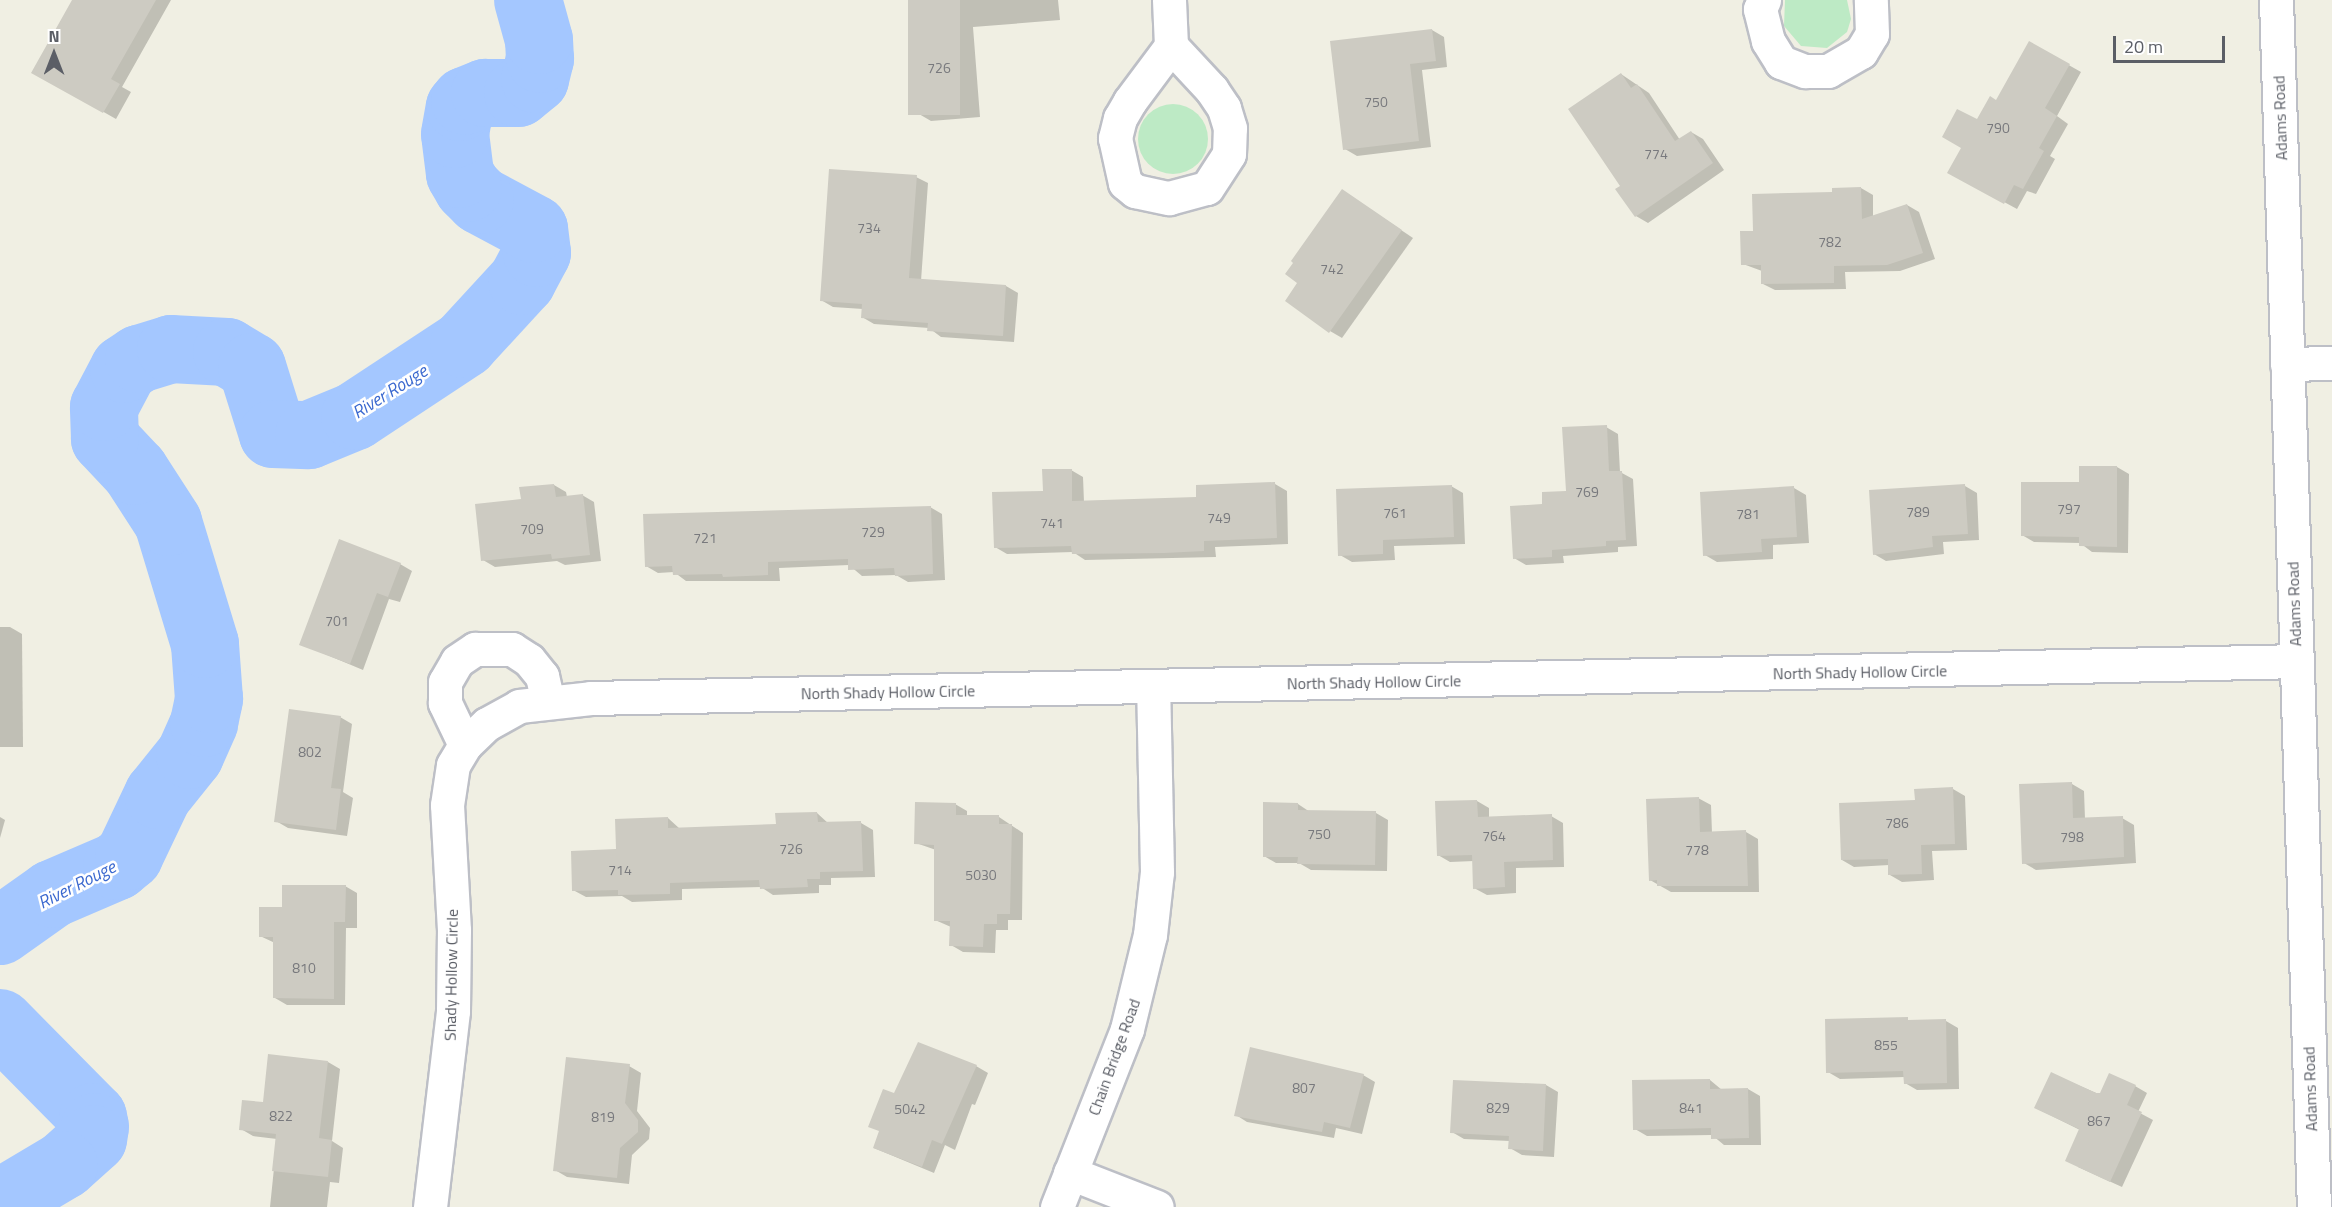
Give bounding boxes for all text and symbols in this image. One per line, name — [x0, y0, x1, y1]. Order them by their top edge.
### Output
north arrow — [24, 24, 84, 84]
text: N — [48, 24, 60, 48]
scale bar — [2116, 24, 2228, 62]
text: 20 m — [2124, 33, 2163, 60]
house number: 726 — [927, 60, 951, 76]
street label: Adams Road — [2269, 75, 2291, 161]
house number: 750 — [1364, 94, 1388, 110]
house number: 790 — [1986, 120, 2010, 136]
house number: 774 — [1644, 146, 1668, 162]
house number: 734 — [857, 220, 881, 236]
house number: 782 — [1818, 234, 1842, 250]
house number: 742 — [1320, 261, 1344, 277]
water label: River Rouge — [348, 360, 432, 424]
house number: 769 — [1575, 484, 1599, 500]
house number: 797 — [2057, 501, 2081, 517]
house number: 789 — [1906, 504, 1930, 520]
house number: 761 — [1383, 505, 1407, 521]
house number: 781 — [1736, 506, 1760, 522]
house number: 749 — [1207, 510, 1231, 526]
house number: 741 — [1040, 515, 1064, 531]
house number: 709 — [520, 521, 544, 537]
house number: 729 — [861, 524, 885, 540]
house number: 721 — [693, 530, 717, 546]
street label: Adams Road — [2283, 561, 2305, 647]
house number: 701 — [325, 613, 349, 629]
street label: North Shady Hollow Circle — [1773, 661, 1947, 683]
street label: North Shady Hollow Circle — [1287, 671, 1461, 693]
street label: North Shady Hollow Circle — [801, 681, 975, 703]
house number: 802 — [298, 744, 322, 760]
house number: 786 — [1885, 815, 1909, 831]
house number: 750 — [1307, 826, 1331, 842]
house number: 764 — [1482, 828, 1506, 844]
house number: 798 — [2060, 829, 2084, 845]
house number: 726 — [779, 841, 803, 857]
house number: 778 — [1685, 842, 1709, 858]
water label: River Rouge — [34, 856, 120, 914]
house number: 714 — [608, 862, 632, 878]
house number: 5030 — [965, 867, 997, 883]
street label: Shady Hollow Circle — [440, 909, 462, 1041]
house number: 810 — [292, 960, 316, 976]
street label: Chain Bridge Road — [1084, 996, 1144, 1118]
house number: 855 — [1874, 1037, 1898, 1053]
street label: Adams Road — [2299, 1046, 2321, 1132]
house number: 807 — [1292, 1080, 1316, 1096]
house number: 829 — [1486, 1100, 1510, 1116]
house number: 841 — [1679, 1100, 1703, 1116]
house number: 5042 — [894, 1101, 926, 1117]
house number: 822 — [269, 1108, 293, 1124]
house number: 819 — [591, 1109, 615, 1125]
house number: 867 — [2087, 1113, 2111, 1129]

